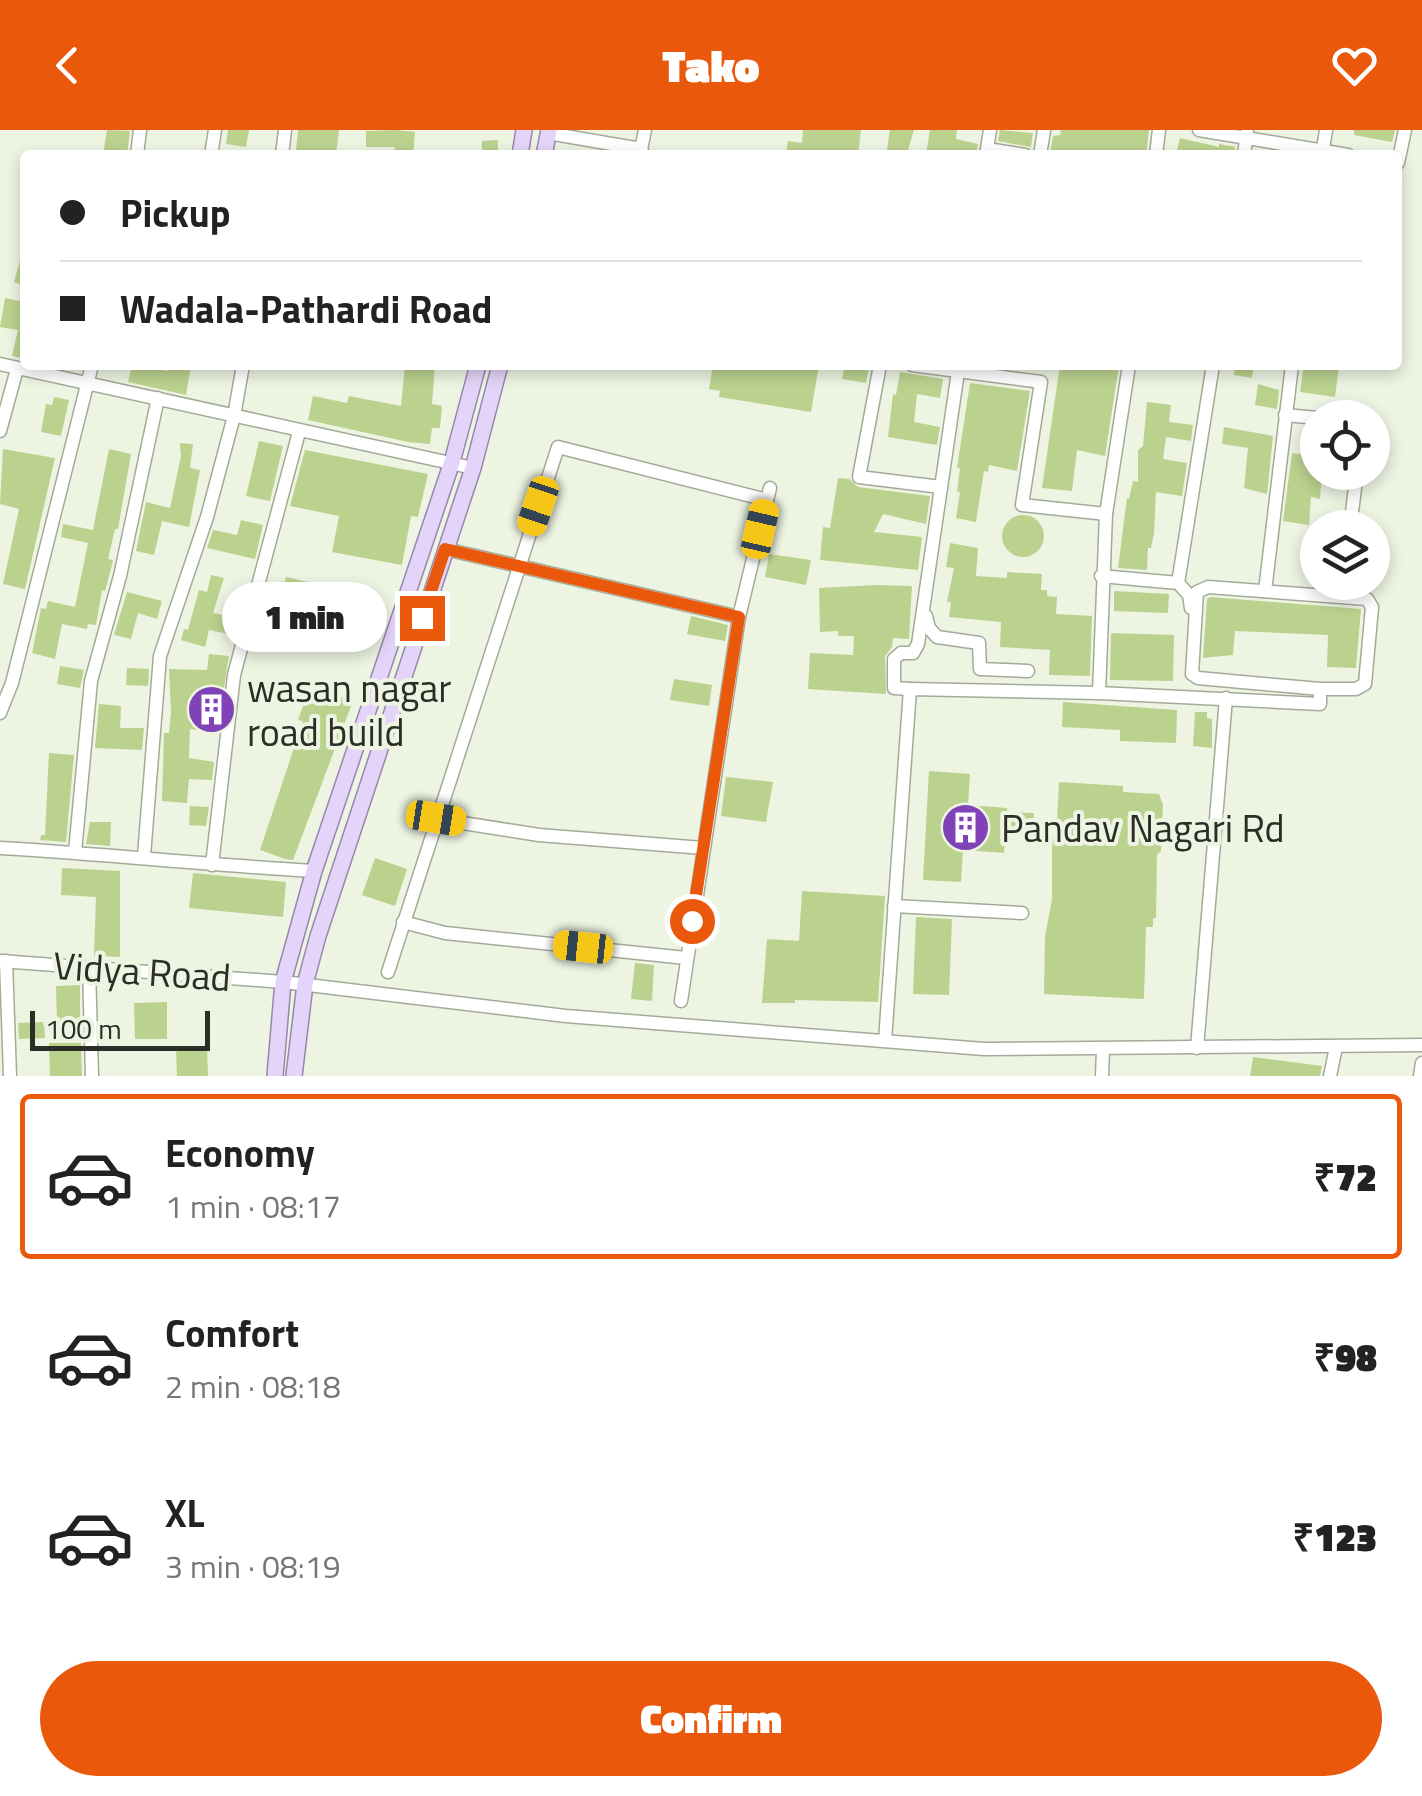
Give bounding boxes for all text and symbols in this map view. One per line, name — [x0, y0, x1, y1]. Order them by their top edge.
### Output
text: Tako — [662, 31, 760, 99]
icon: back — [40, 38, 95, 93]
icon: heart — [1327, 38, 1382, 93]
text: Pickup — [120, 184, 230, 242]
text: Wadala-Pathardi Road — [120, 280, 492, 338]
map controls — [1300, 400, 1390, 600]
button: locate — [1300, 400, 1390, 490]
car — [514, 473, 562, 539]
car — [739, 496, 781, 562]
button: layers — [1300, 510, 1390, 600]
callout: 1 min — [222, 583, 387, 653]
text: 1 min — [265, 593, 344, 641]
route end — [400, 596, 445, 641]
place label: wasan nagar road build — [247, 659, 451, 761]
building icon: wasan nagar road build — [186, 684, 238, 736]
car — [404, 798, 468, 838]
place label: Pandav Nagari Rd — [1001, 799, 1285, 857]
building icon: Pandav Nagari Rd — [940, 802, 992, 854]
route start — [670, 899, 715, 944]
car — [552, 929, 614, 965]
street label: Vidya Road — [51, 936, 233, 1006]
scale bar — [30, 1006, 210, 1050]
text: 100 m — [45, 1007, 122, 1050]
text: Economy — [165, 1124, 315, 1182]
icon: car — [45, 1132, 135, 1222]
text: ₹72 — [1313, 1148, 1377, 1206]
text: 1 min · 08:17 — [165, 1182, 341, 1230]
text: Comfort — [165, 1304, 299, 1362]
icon: car — [45, 1312, 135, 1402]
text: ₹98 — [1313, 1328, 1377, 1386]
text: 2 min · 08:18 — [165, 1362, 341, 1410]
text: XL — [165, 1484, 205, 1542]
icon: car — [45, 1492, 135, 1582]
text: ₹123 — [1293, 1508, 1377, 1566]
text: 3 min · 08:19 — [165, 1542, 341, 1590]
button: Confirm — [40, 1661, 1382, 1776]

